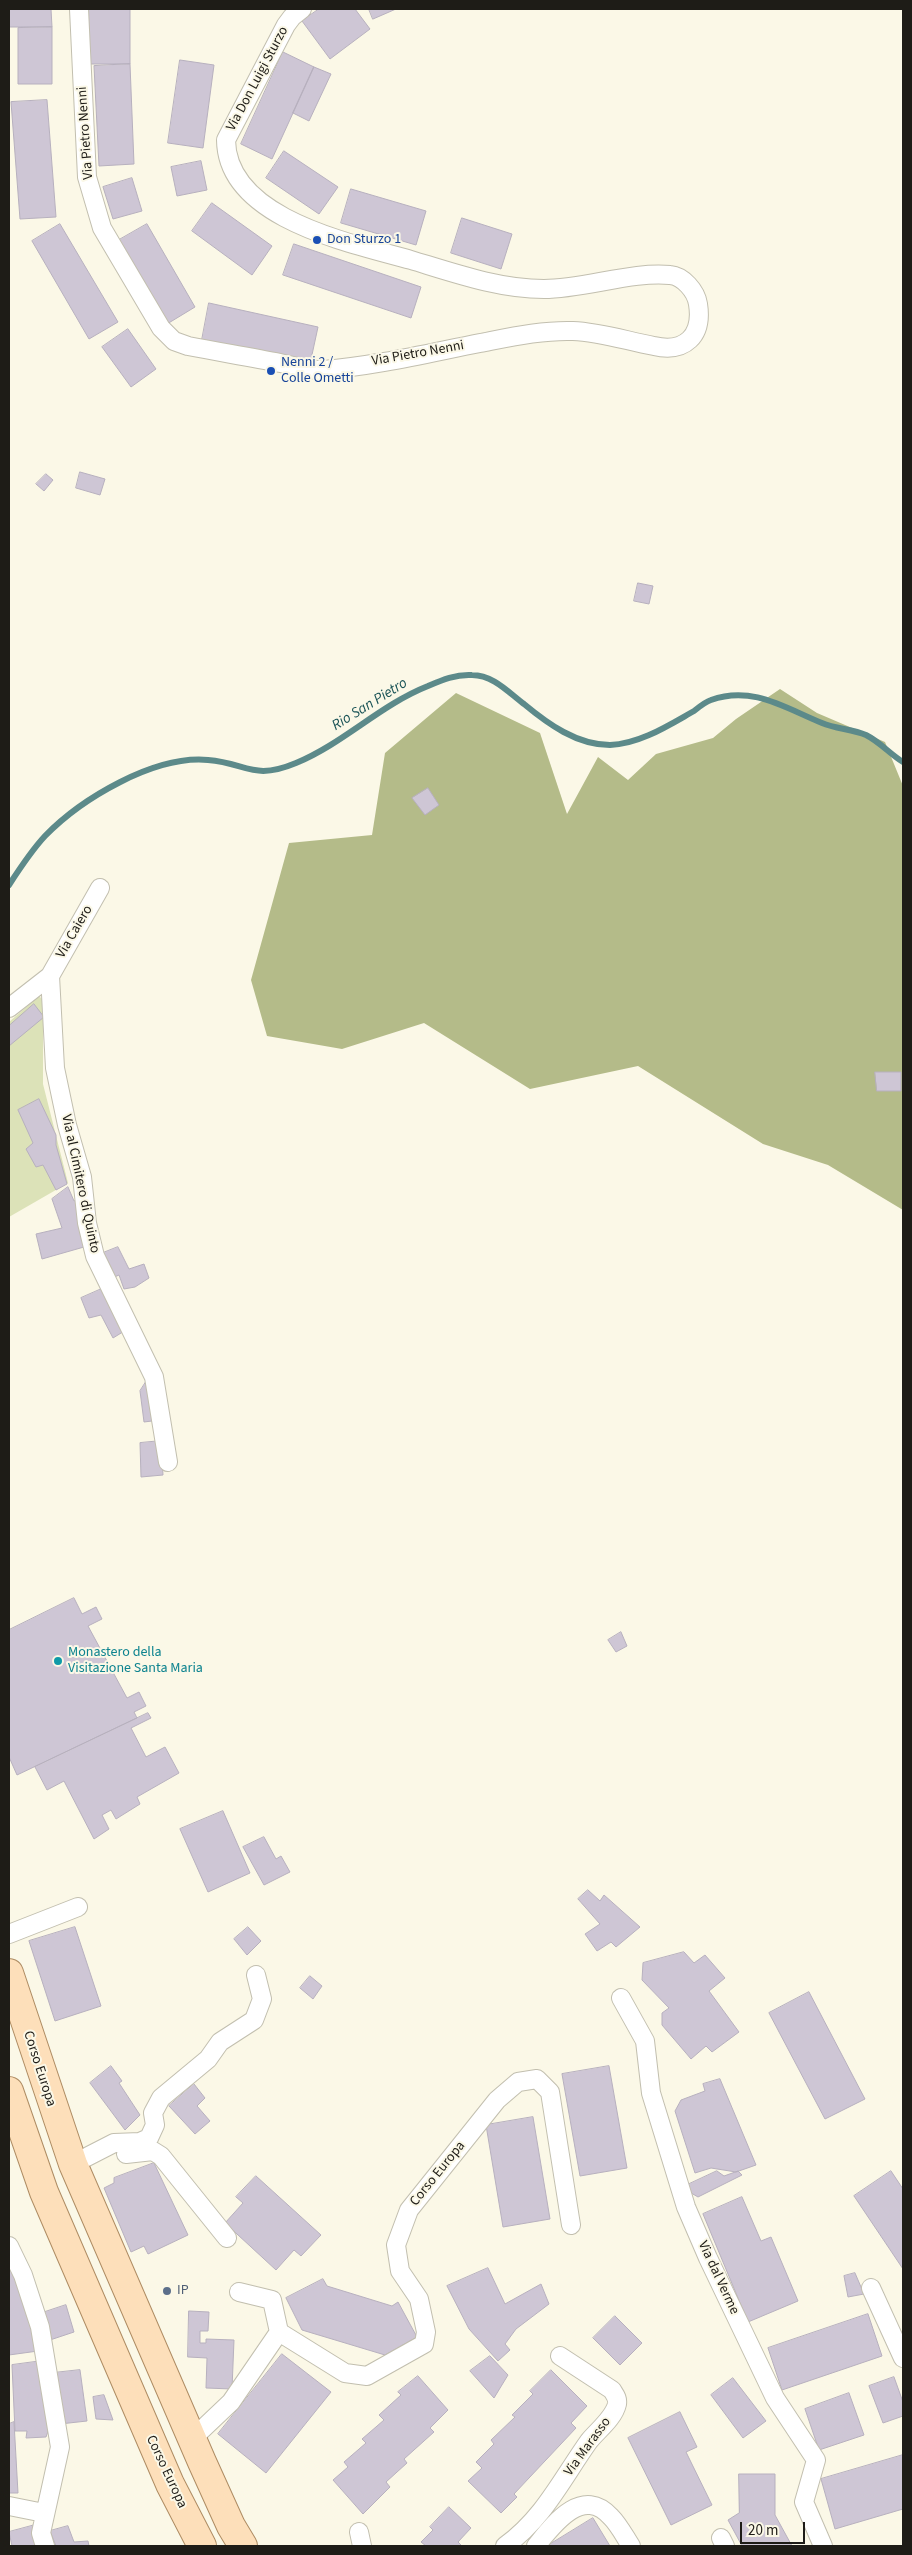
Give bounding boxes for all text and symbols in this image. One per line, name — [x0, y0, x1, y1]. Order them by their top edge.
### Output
street label: Via Don Luigi Sturzo — [223, 24, 293, 134]
street label: Via Pietro Nenni — [74, 86, 98, 180]
place label: Don Sturzo 1 — [327, 232, 401, 248]
marker: Don Sturzo 1 — [311, 234, 323, 246]
street label: Via Pietro Nenni — [371, 338, 465, 370]
place label: Nenni 2 / Colle Ometti — [281, 355, 354, 388]
marker: Nenni 2 / Colle Ometti — [265, 365, 277, 377]
water label: Rio San Pietro — [329, 675, 411, 735]
street label: Via Caiero — [53, 903, 97, 961]
street label: Via al Cimitero di Quinto — [57, 1113, 103, 1255]
place label: Monastero della Visitazione Santa Maria — [68, 1645, 203, 1678]
marker: Monastero della Visitazione Santa Maria — [52, 1655, 64, 1667]
street label: Corso Europa — [19, 2029, 59, 2109]
street label: Corso Europa — [407, 2138, 469, 2210]
street label: Via dal Verme — [694, 2239, 742, 2317]
place label: IP — [177, 2283, 189, 2299]
marker: IP — [161, 2285, 173, 2297]
street label: Via Marasso — [561, 2414, 615, 2480]
street label: Corso Europa — [142, 2433, 190, 2511]
scale bar — [742, 2512, 807, 2544]
text: 20 m — [748, 2520, 778, 2541]

